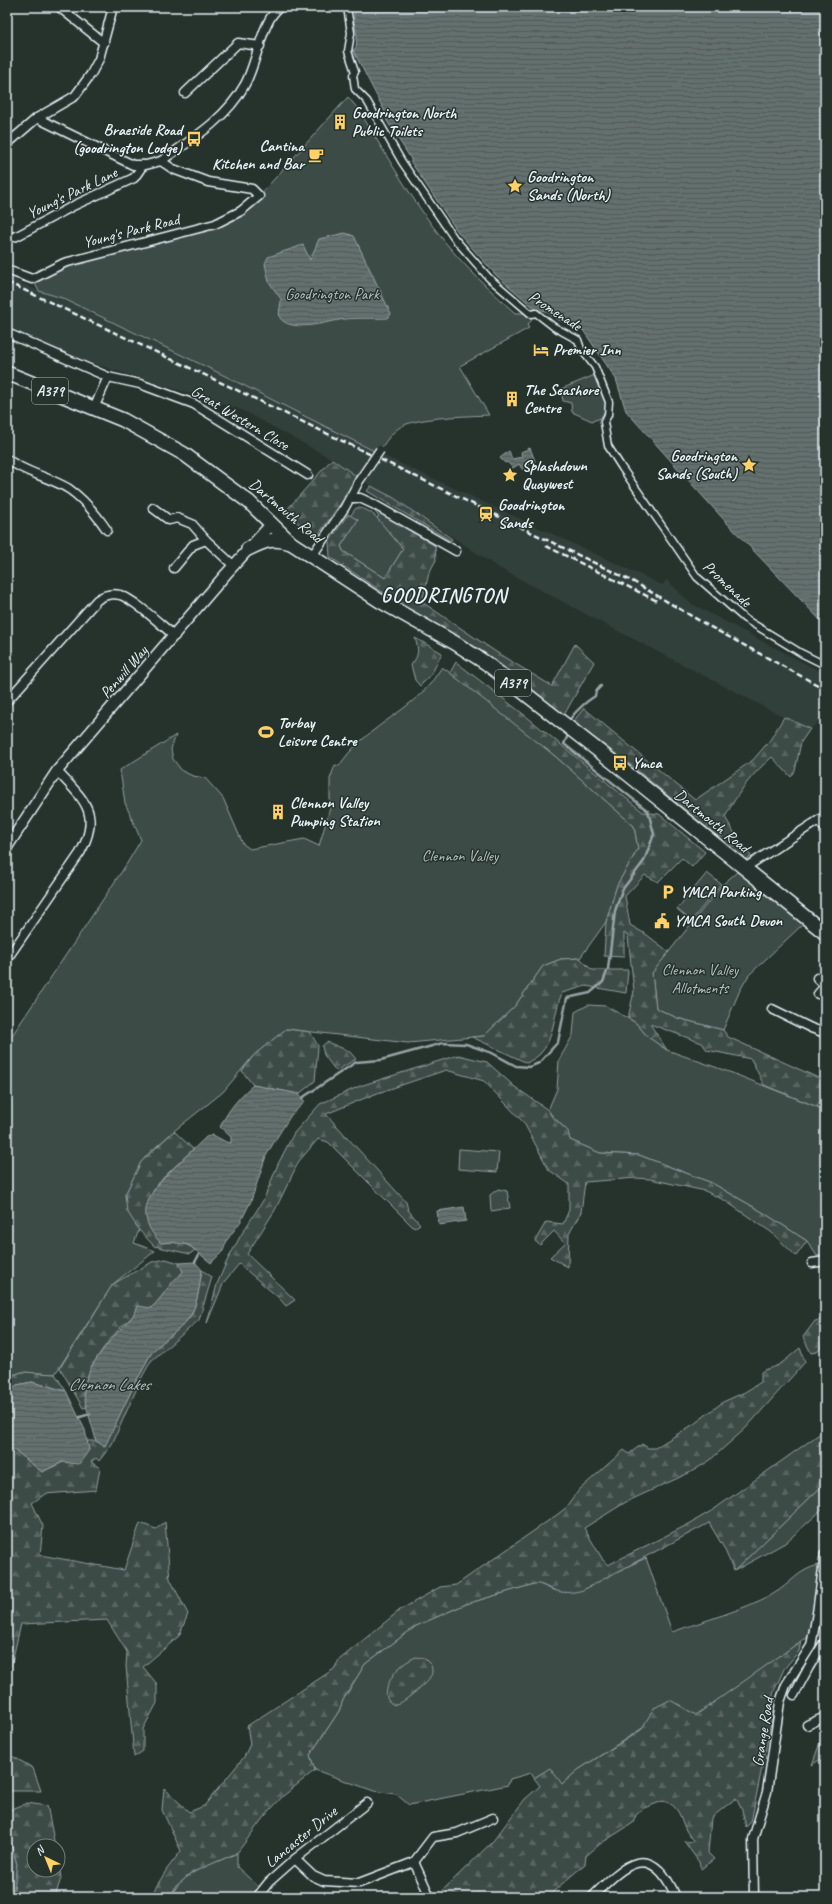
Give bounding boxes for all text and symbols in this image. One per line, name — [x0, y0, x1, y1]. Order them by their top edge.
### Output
place label: Goodrington North Public Toilets — [352, 103, 457, 141]
building icon: Goodrington North Public Toilets — [331, 113, 349, 131]
place label: Braeside Road (goodrington Lodge) — [73, 120, 185, 158]
bus stop icon: Braeside Road (goodrington Lodge) — [185, 130, 203, 148]
place label: Cantina Kitchen and Bar — [212, 136, 306, 174]
cafe icon: Cantina Kitchen and Bar — [307, 146, 325, 164]
street label: Young's Park Lane — [24, 162, 122, 223]
place label: Goodrington Sands (North) — [527, 167, 612, 205]
place icon: Goodrington Sands (North) — [506, 177, 524, 195]
street label: Young's Park Road — [81, 209, 184, 253]
park label: Goodrington Park — [285, 284, 380, 304]
street label: Promenade — [525, 287, 587, 336]
place label: Premier Inn — [553, 340, 621, 360]
hotel icon: Premier Inn — [532, 341, 550, 359]
road number: A379 — [32, 378, 68, 404]
place label: The Seashore Centre — [524, 380, 600, 418]
street label: Great Western Close — [187, 381, 294, 456]
building icon: The Seashore Centre — [503, 390, 521, 408]
place label: Goodrington Sands (South) — [656, 446, 739, 484]
place label: Splashdown Quaywest — [522, 456, 588, 494]
place icon: Goodrington Sands (South) — [740, 456, 758, 474]
place icon: Splashdown Quaywest — [501, 466, 519, 484]
street label: Dartmouth Road — [245, 474, 329, 550]
place label: Goodrington Sands — [498, 495, 566, 533]
station icon: Goodrington Sands — [477, 505, 495, 523]
street label: Promenade — [699, 557, 757, 613]
district label: GOODRINGTON — [381, 583, 510, 608]
street label: Penwill Way — [96, 640, 153, 703]
road number: A379 — [495, 670, 531, 696]
place label: Torbay Leisure Centre — [278, 713, 358, 751]
sports icon: Torbay Leisure Centre — [257, 723, 275, 741]
place label: Ymca — [632, 753, 663, 773]
bus stop icon: Ymca — [611, 754, 629, 772]
street label: Dartmouth Road — [670, 785, 756, 859]
place label: Clennon Valley Pumping Station — [290, 793, 380, 831]
building icon: Clennon Valley Pumping Station — [269, 803, 287, 821]
park label: Clennon Valley — [422, 846, 500, 866]
place label: YMCA Parking — [680, 882, 762, 902]
parking icon: YMCA Parking — [659, 883, 677, 901]
place label: YMCA South Devon — [674, 911, 783, 931]
public building icon: YMCA South Devon — [653, 912, 671, 930]
park label: Clennon Valley Allotments — [662, 960, 740, 998]
water label: Clennon Lakes — [68, 1374, 153, 1395]
street label: Grange Road — [748, 1693, 779, 1768]
street label: Lancaster Drive — [261, 1801, 343, 1872]
north arrow — [26, 1838, 66, 1878]
text: N — [32, 1842, 48, 1858]

